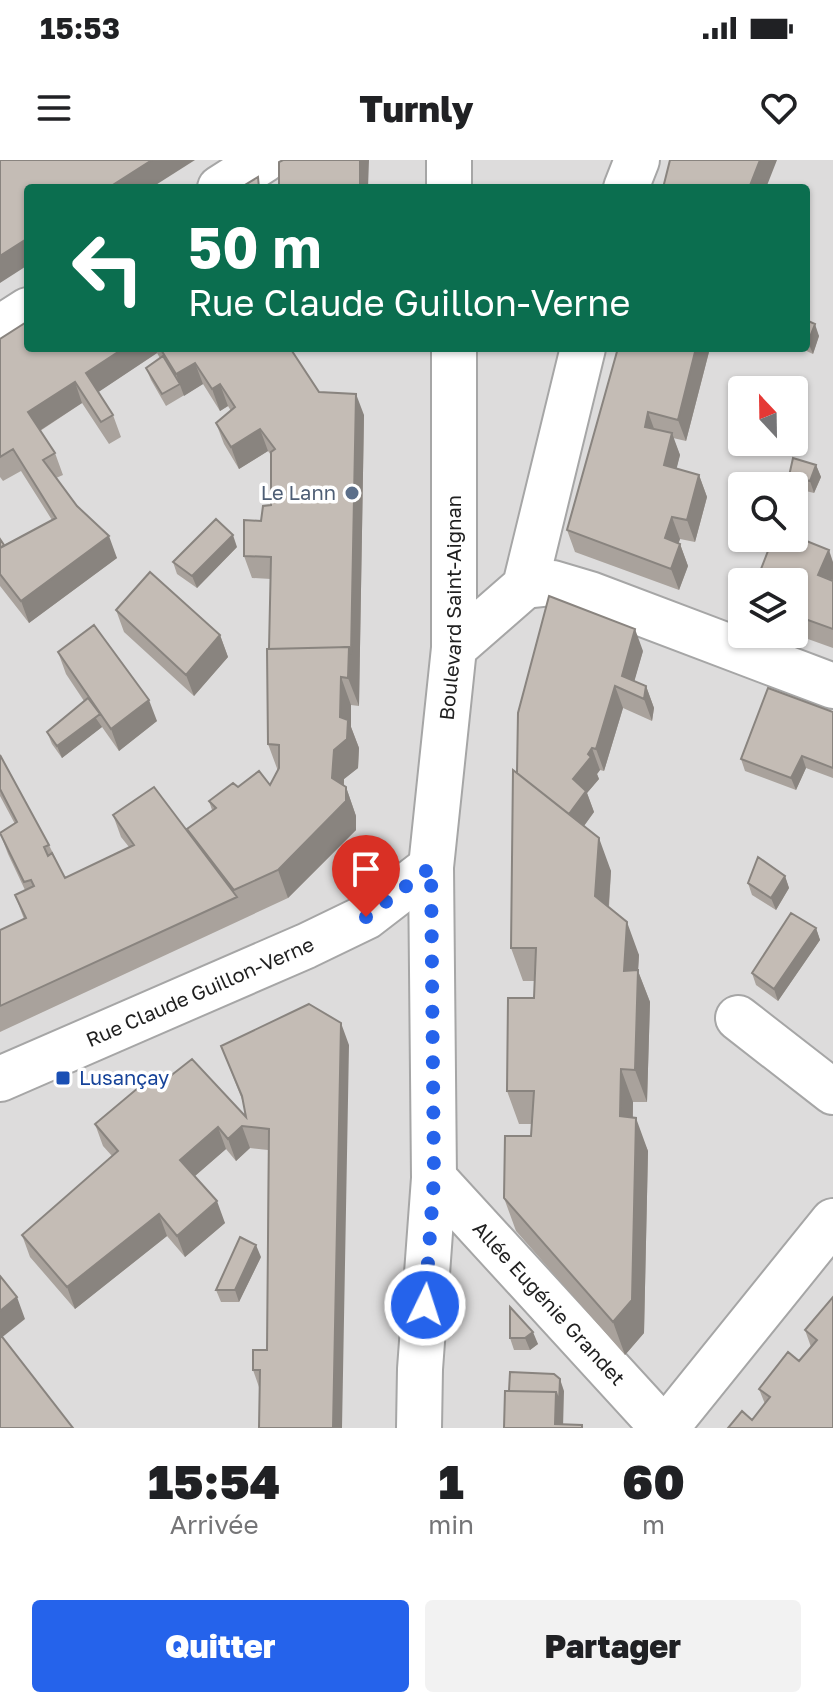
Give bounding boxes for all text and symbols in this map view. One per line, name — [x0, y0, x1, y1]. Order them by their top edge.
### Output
text: 15:53 — [40, 10, 120, 46]
icon: menu — [32, 86, 76, 130]
icon: heart — [757, 86, 801, 130]
text: Turnly — [359, 87, 474, 130]
text: 50 m — [188, 213, 322, 280]
icon: left — [56, 216, 160, 320]
text: Rue Claude Guillon-Verne — [188, 281, 630, 324]
north arrow — [728, 376, 808, 456]
map controls — [728, 376, 808, 648]
button: search — [728, 472, 808, 552]
place label: Le Lann — [261, 480, 336, 504]
marker: Le Lann — [343, 484, 361, 502]
street label: Boulevard Saint-Aignan — [433, 495, 465, 721]
button: layers — [728, 568, 808, 648]
pin — [332, 835, 400, 917]
icon: arrive — [344, 847, 388, 891]
street label: Rue Claude Guillon-Verne — [82, 931, 317, 1051]
place label: Lusançay — [79, 1065, 169, 1089]
marker: Lusançay — [54, 1069, 72, 1087]
street label: Allée Eugénie Grandet — [469, 1216, 631, 1390]
position arrow — [383, 1263, 467, 1347]
text: 15:54 — [148, 1452, 280, 1510]
text: 1 — [438, 1452, 464, 1510]
text: 60 — [622, 1452, 685, 1510]
text: Arrivée — [170, 1509, 259, 1540]
text: min — [428, 1509, 474, 1540]
text: m — [642, 1509, 665, 1540]
button: Quitter — [32, 1600, 409, 1692]
button: Partager — [425, 1600, 801, 1692]

